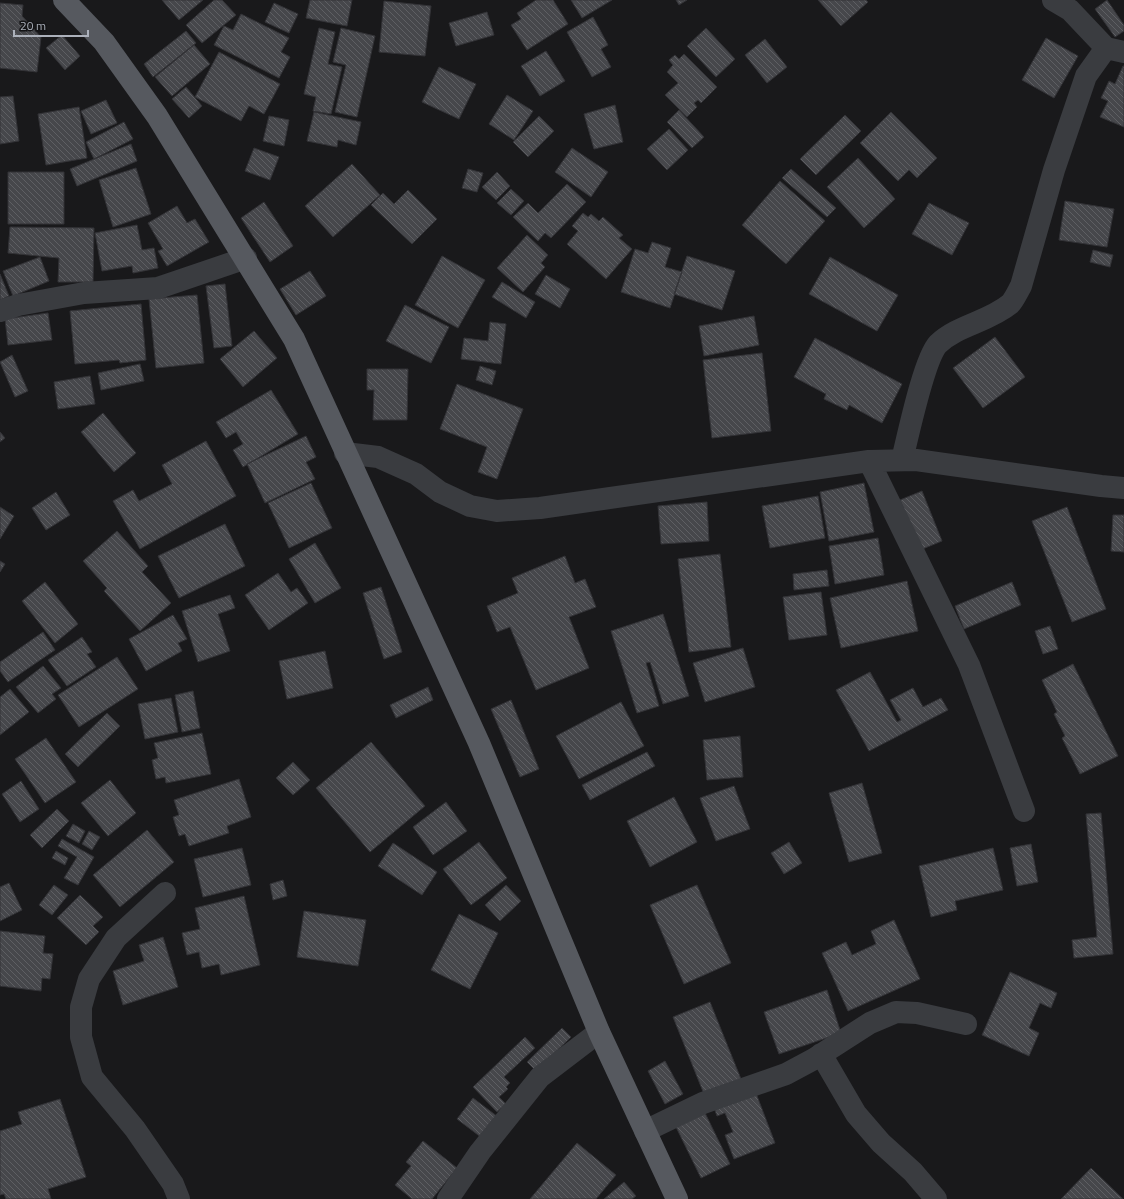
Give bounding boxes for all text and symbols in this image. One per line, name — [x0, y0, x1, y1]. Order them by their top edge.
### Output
scale bar — [14, 12, 88, 38]
text: 20 m — [20, 16, 46, 35]

